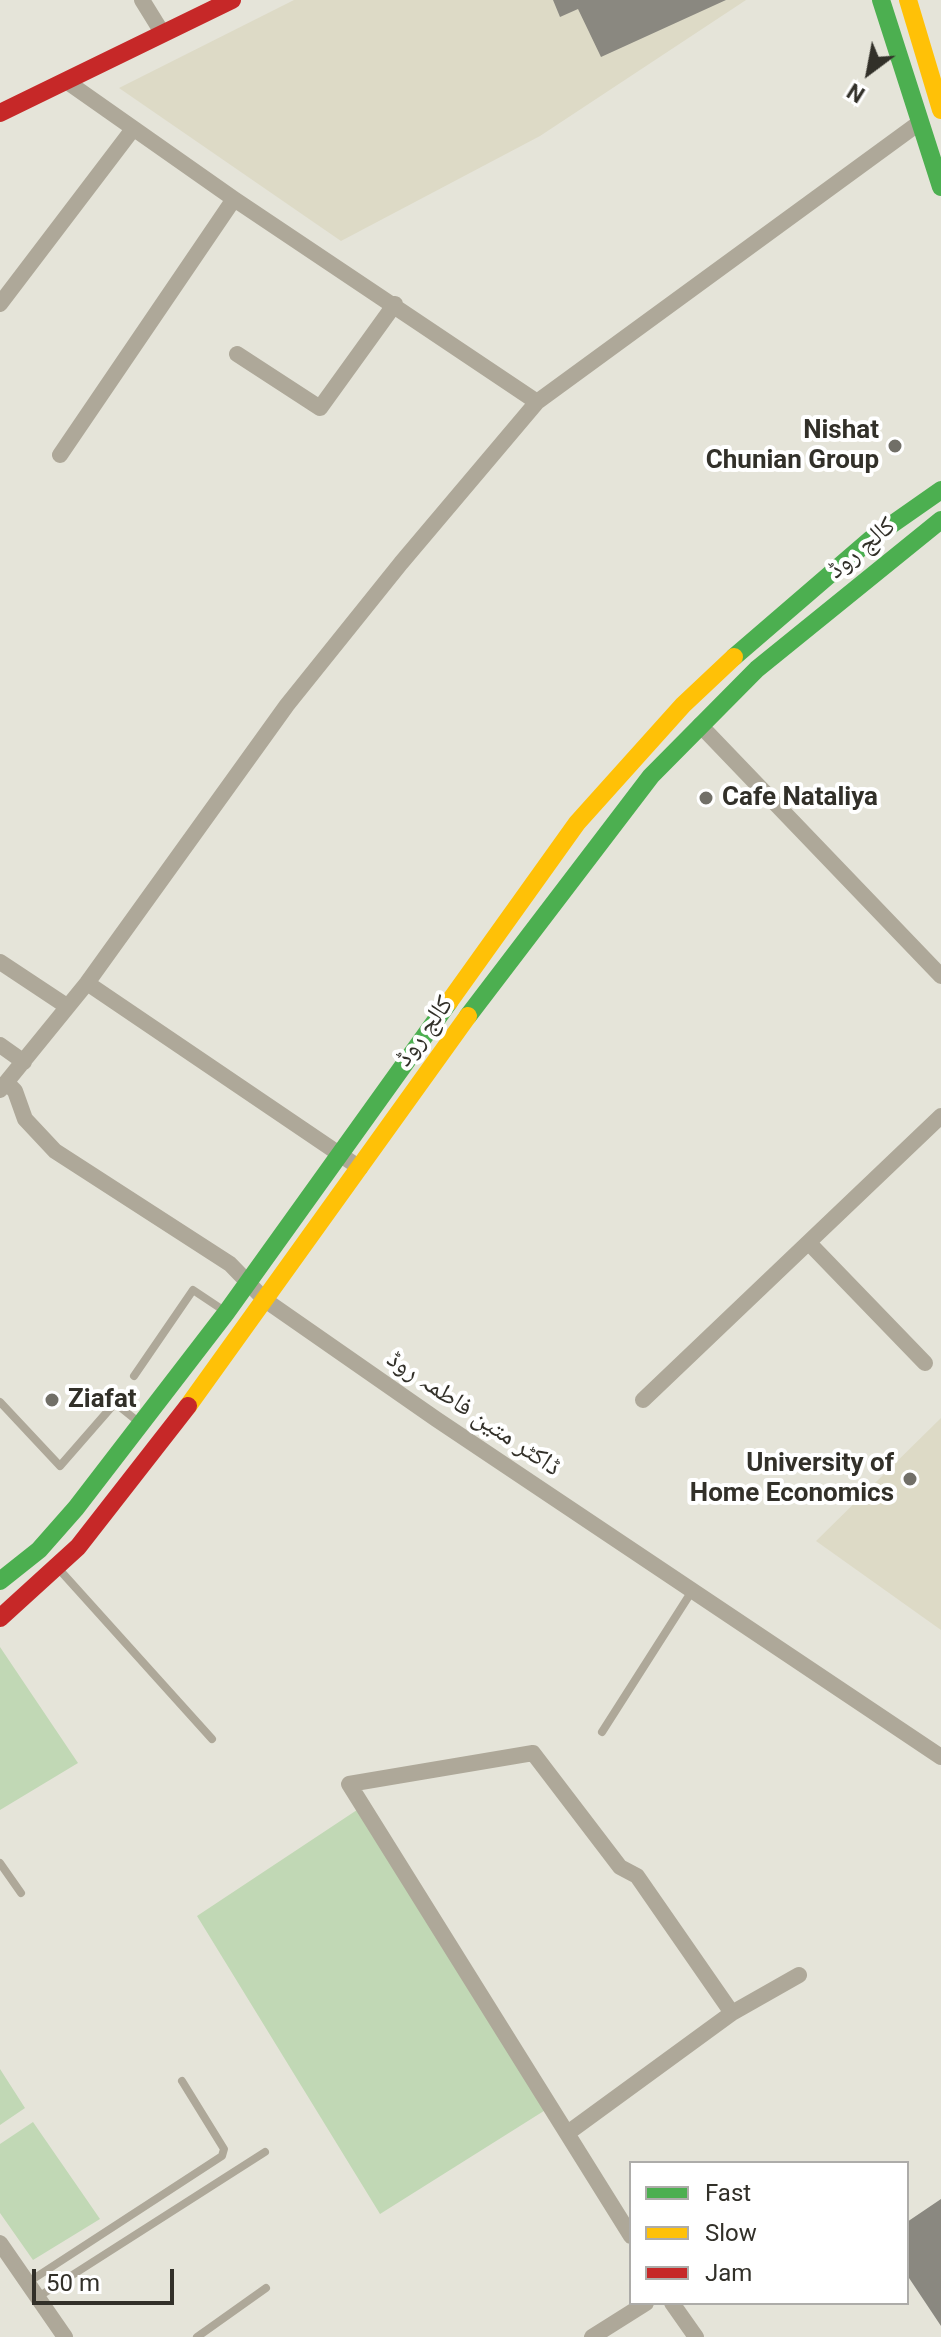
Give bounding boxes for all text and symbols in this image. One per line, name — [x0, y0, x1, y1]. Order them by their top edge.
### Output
north arrow — [829, 32, 909, 112]
text: N — [843, 78, 869, 107]
place label: Nishat Chunian Group — [706, 415, 879, 476]
marker: Nishat Chunian Group — [886, 437, 904, 455]
street label: کالج روڈ — [821, 511, 903, 587]
place label: Cafe Nataliya — [722, 782, 878, 814]
marker: Cafe Nataliya — [697, 789, 715, 807]
street label: کالج روڈ — [389, 991, 461, 1073]
street label: ڈاکٹر متین فاطمہ روڈ — [380, 1344, 566, 1484]
place label: Ziafat — [68, 1384, 137, 1416]
marker: Ziafat — [43, 1391, 61, 1409]
place label: University of Home Economics — [690, 1448, 894, 1510]
marker: University of Home Economics — [901, 1470, 919, 1488]
legend — [629, 2161, 909, 2305]
text: Fast — [705, 2179, 751, 2207]
text: Slow — [705, 2219, 757, 2247]
scale bar — [36, 2253, 178, 2303]
text: Jam — [705, 2259, 752, 2287]
text: 50 m — [46, 2269, 100, 2297]

